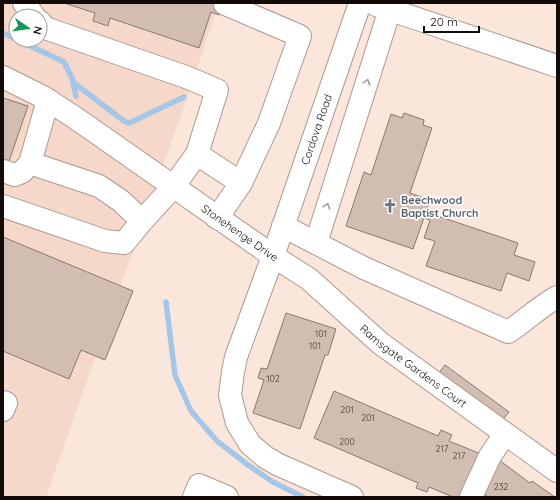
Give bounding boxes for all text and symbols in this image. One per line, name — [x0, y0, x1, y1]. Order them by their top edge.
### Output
north arrow — [8, 8, 48, 48]
scale bar — [424, 8, 479, 34]
text: 20 m — [430, 14, 458, 29]
text: N — [30, 25, 45, 36]
one-way arrow — [362, 79, 371, 86]
street label: Cordova Road — [298, 92, 335, 167]
place label: Beechwood Baptist Church — [401, 193, 479, 220]
church icon: Beechwood Baptist Church — [382, 198, 398, 214]
street label: Stonehenge Drive — [199, 201, 281, 264]
one-way arrow — [323, 203, 331, 210]
street label: Ramsgate Gardens Court — [357, 321, 470, 410]
house number: 101 — [315, 328, 327, 339]
house number: 101 — [309, 340, 321, 351]
house number: 102 — [266, 373, 280, 384]
house number: 201 — [340, 404, 354, 415]
house number: 201 — [361, 412, 375, 423]
house number: 200 — [339, 436, 355, 447]
house number: 217 — [436, 443, 449, 454]
house number: 217 — [453, 450, 466, 461]
house number: 232 — [494, 481, 508, 492]

